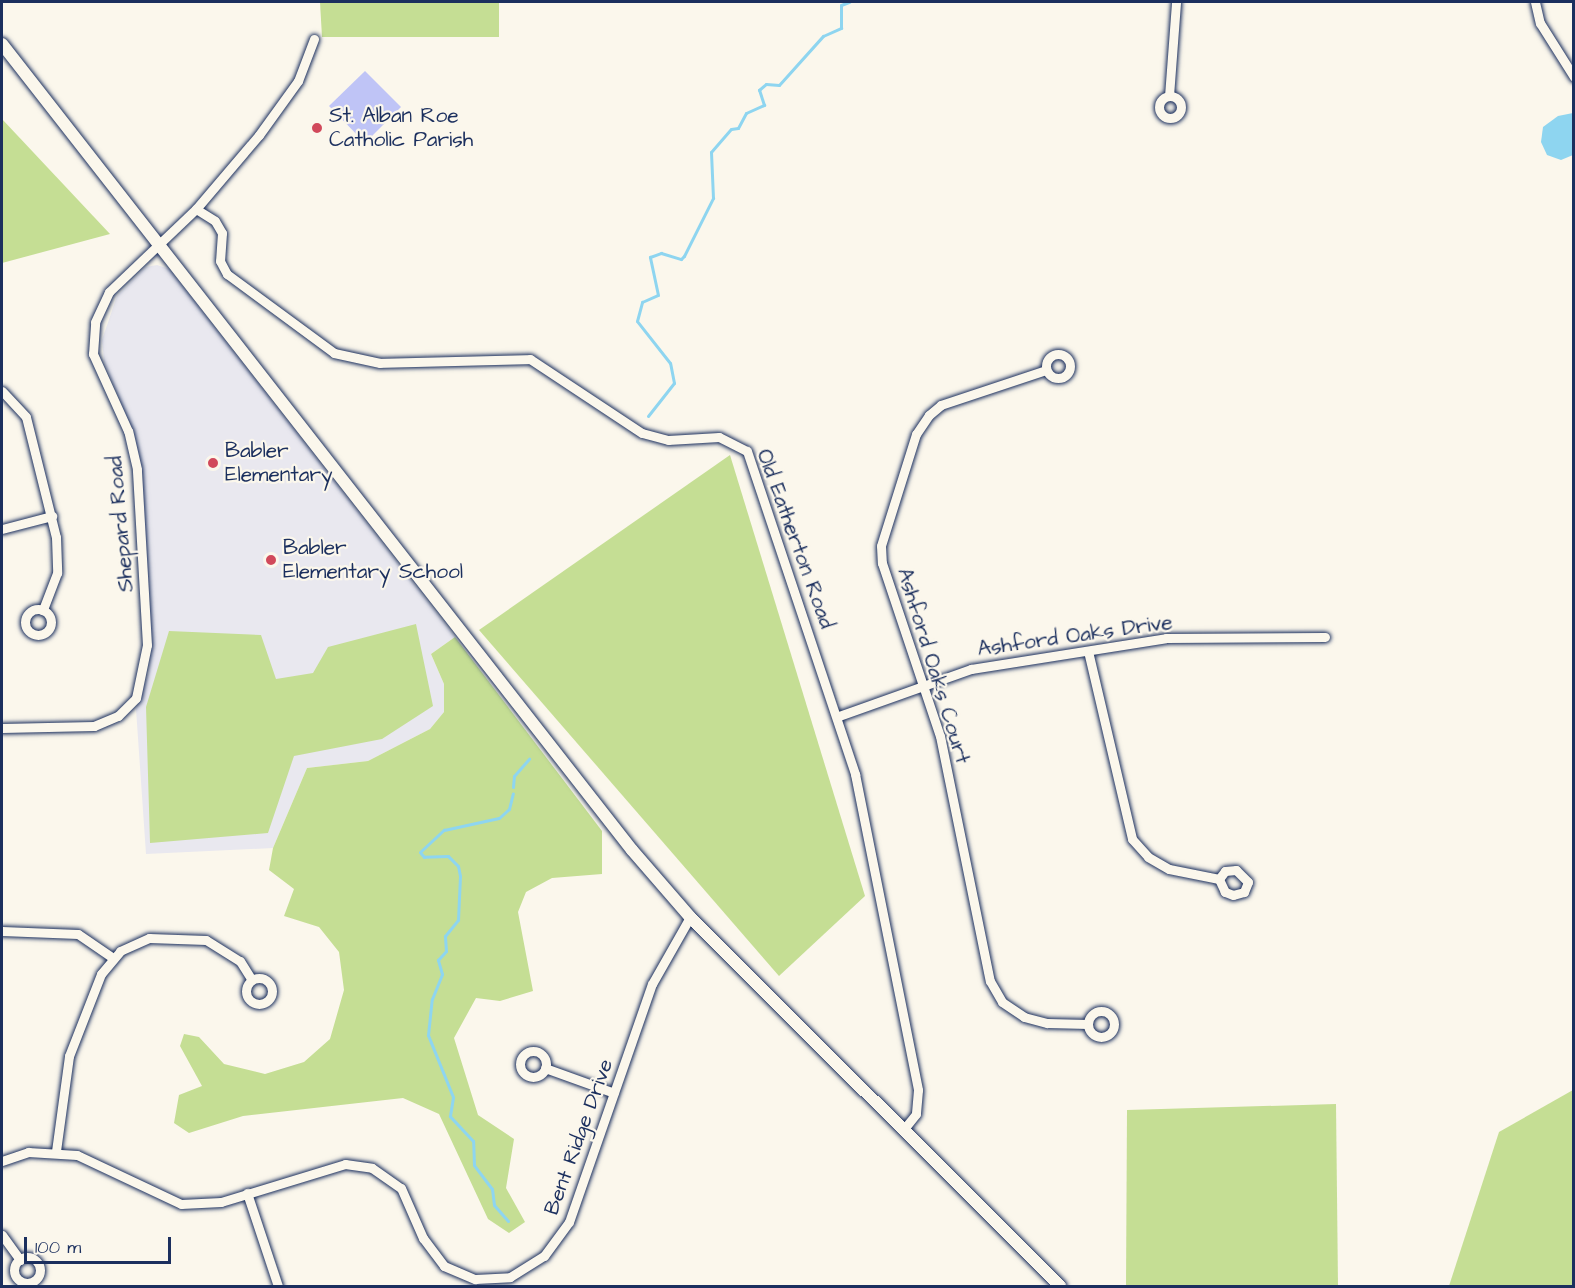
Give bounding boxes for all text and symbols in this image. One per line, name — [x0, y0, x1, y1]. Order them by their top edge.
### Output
place label: St. Alban Roe Catholic Parish — [329, 103, 473, 153]
marker: St. Alban Roe Catholic Parish — [310, 121, 324, 135]
place label: Babler Elementary — [225, 438, 333, 488]
street label: Old Eatherton Road — [751, 446, 839, 632]
street label: Shepard Road — [102, 455, 140, 593]
marker: Babler Elementary — [206, 456, 220, 470]
place label: Babler Elementary School — [283, 535, 463, 585]
marker: Babler Elementary School — [264, 553, 278, 567]
street label: Ashford Oaks Court — [891, 565, 975, 767]
street label: Ashford Oaks Drive — [976, 610, 1174, 662]
street label: Bent Ridge Drive — [539, 1056, 619, 1218]
scale bar — [27, 1225, 174, 1263]
text: 100 m — [35, 1235, 81, 1260]

